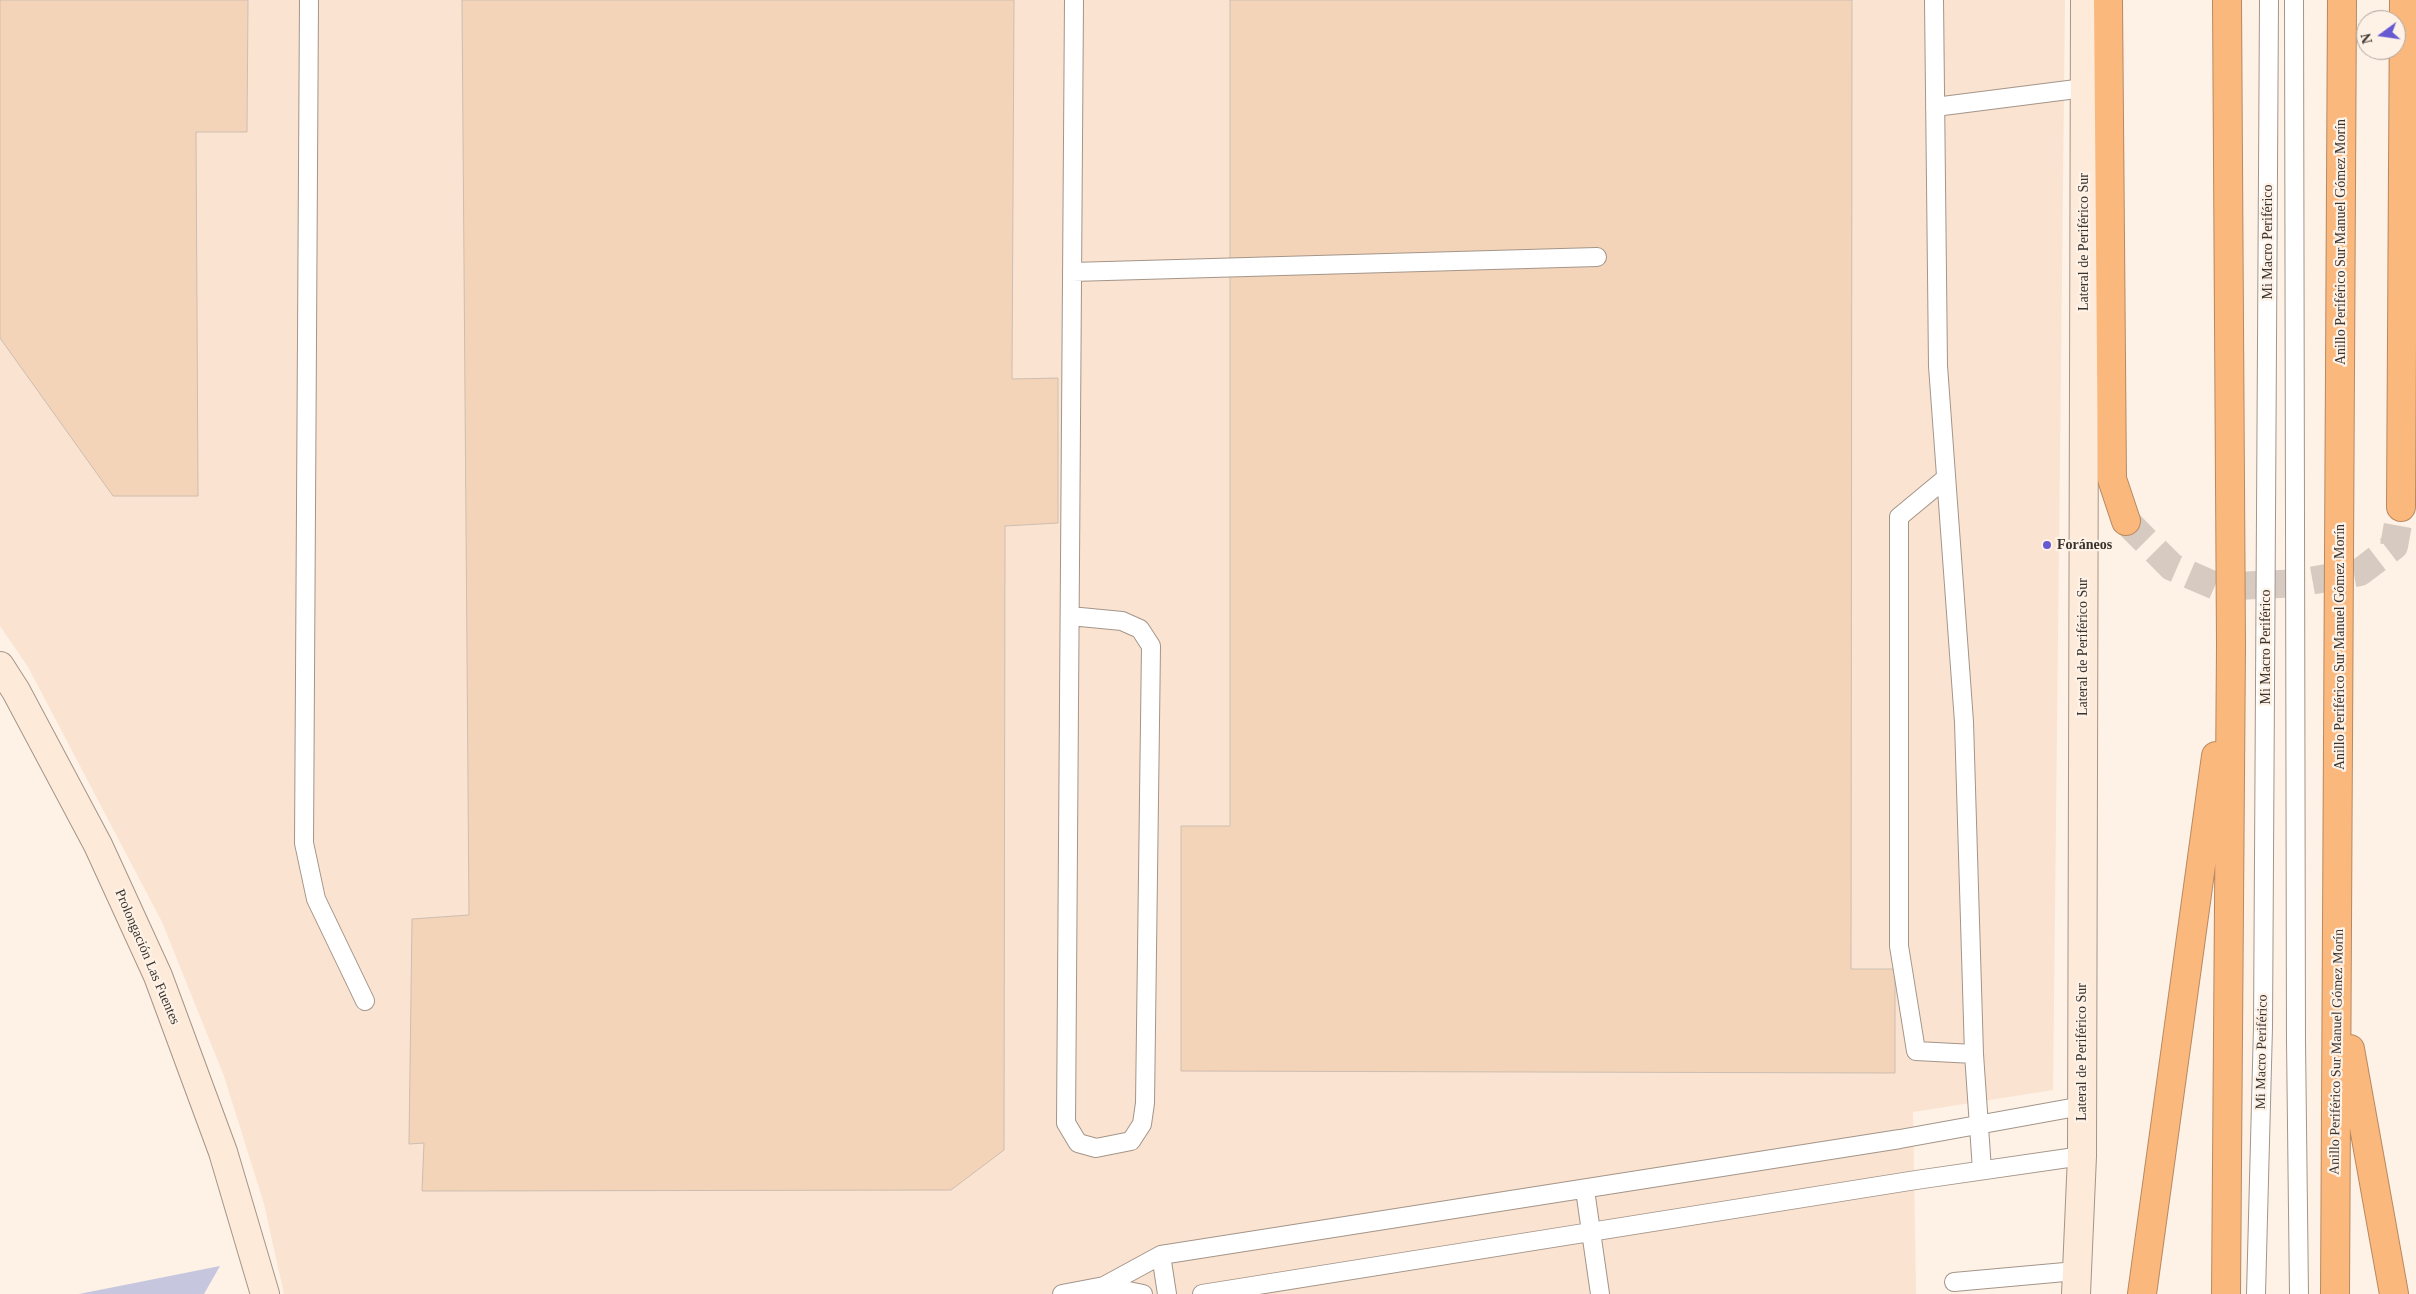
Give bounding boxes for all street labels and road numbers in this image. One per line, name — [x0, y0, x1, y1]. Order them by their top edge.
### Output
street label: Anillo Periférico Sur Manuel Gómez Morín — [2333, 119, 2349, 365]
street label: Lateral de Periférico Sur — [2076, 173, 2092, 311]
street label: Mi Macro Periférico — [2260, 184, 2276, 300]
street label: Anillo Periférico Sur Manuel Gómez Morín — [2332, 524, 2348, 770]
street label: Lateral de Periférico Sur — [2075, 578, 2091, 716]
street label: Mi Macro Periférico — [2258, 589, 2274, 705]
street label: Prolongación Las Fuentes — [111, 887, 183, 1027]
street label: Anillo Periférico Sur Manuel Gómez Morín — [2326, 929, 2348, 1175]
street label: Lateral de Periférico Sur — [2074, 983, 2090, 1121]
street label: Mi Macro Periférico — [2253, 994, 2271, 1110]

